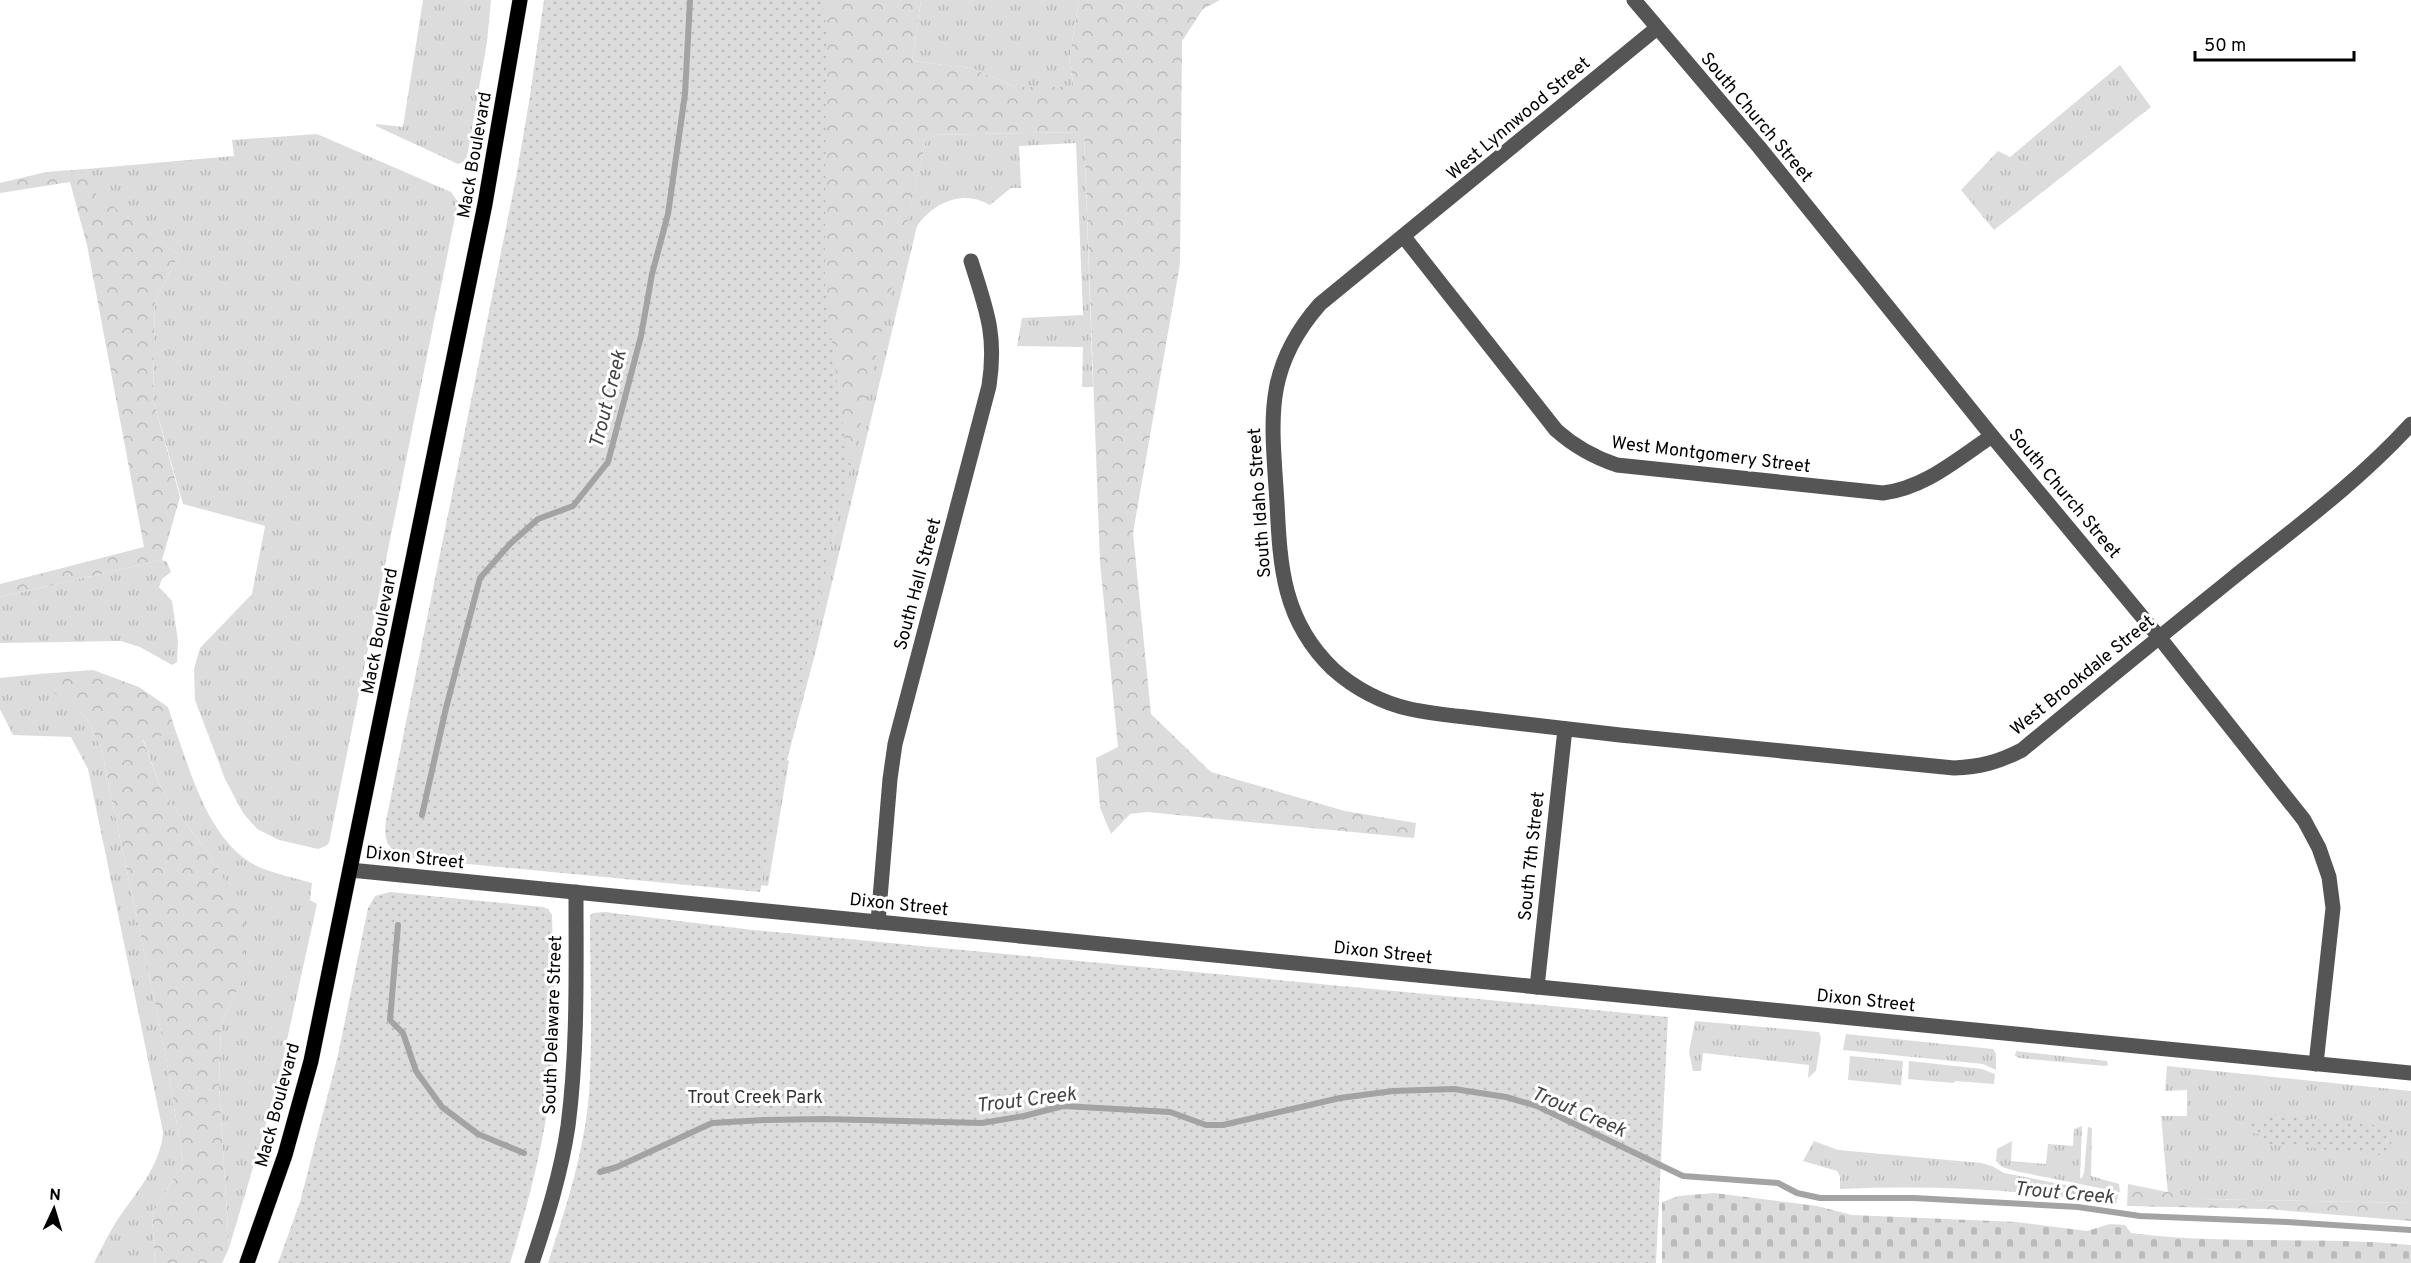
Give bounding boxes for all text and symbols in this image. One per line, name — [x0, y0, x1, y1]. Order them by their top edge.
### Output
scale bar — [2195, 24, 2354, 62]
text: 50 m — [2204, 35, 2246, 58]
street label: South Church Street — [1695, 48, 1817, 188]
street label: West Lynnwood Street — [1443, 52, 1595, 186]
street label: Mack Boulevard — [453, 90, 498, 220]
water label: Trout Creek — [584, 347, 634, 451]
street label: South Church Street — [2003, 424, 2125, 564]
street label: South Idaho Street — [1244, 427, 1277, 579]
street label: West Montgomery Street — [1610, 432, 1812, 479]
street label: South Hall Street — [890, 516, 947, 653]
street label: Mack Boulevard — [357, 566, 404, 696]
street label: West Brookdale Street — [2006, 611, 2160, 741]
street label: South 7th Street — [1514, 790, 1551, 922]
street label: Dixon Street — [364, 842, 466, 875]
street label: Dixon Street — [848, 889, 950, 922]
street label: South Delaware Street — [539, 935, 568, 1115]
street label: Dixon Street — [1332, 937, 1434, 970]
street label: Dixon Street — [1815, 985, 1917, 1018]
street label: Mack Boulevard — [251, 1041, 306, 1170]
water label: Trout Creek — [1527, 1081, 1630, 1145]
water label: Trout Creek — [975, 1082, 1079, 1120]
park label: Trout Creek Park — [687, 1087, 823, 1110]
water label: Trout Creek — [2013, 1177, 2116, 1211]
north arrow — [24, 1179, 84, 1239]
text: N — [48, 1186, 61, 1206]

